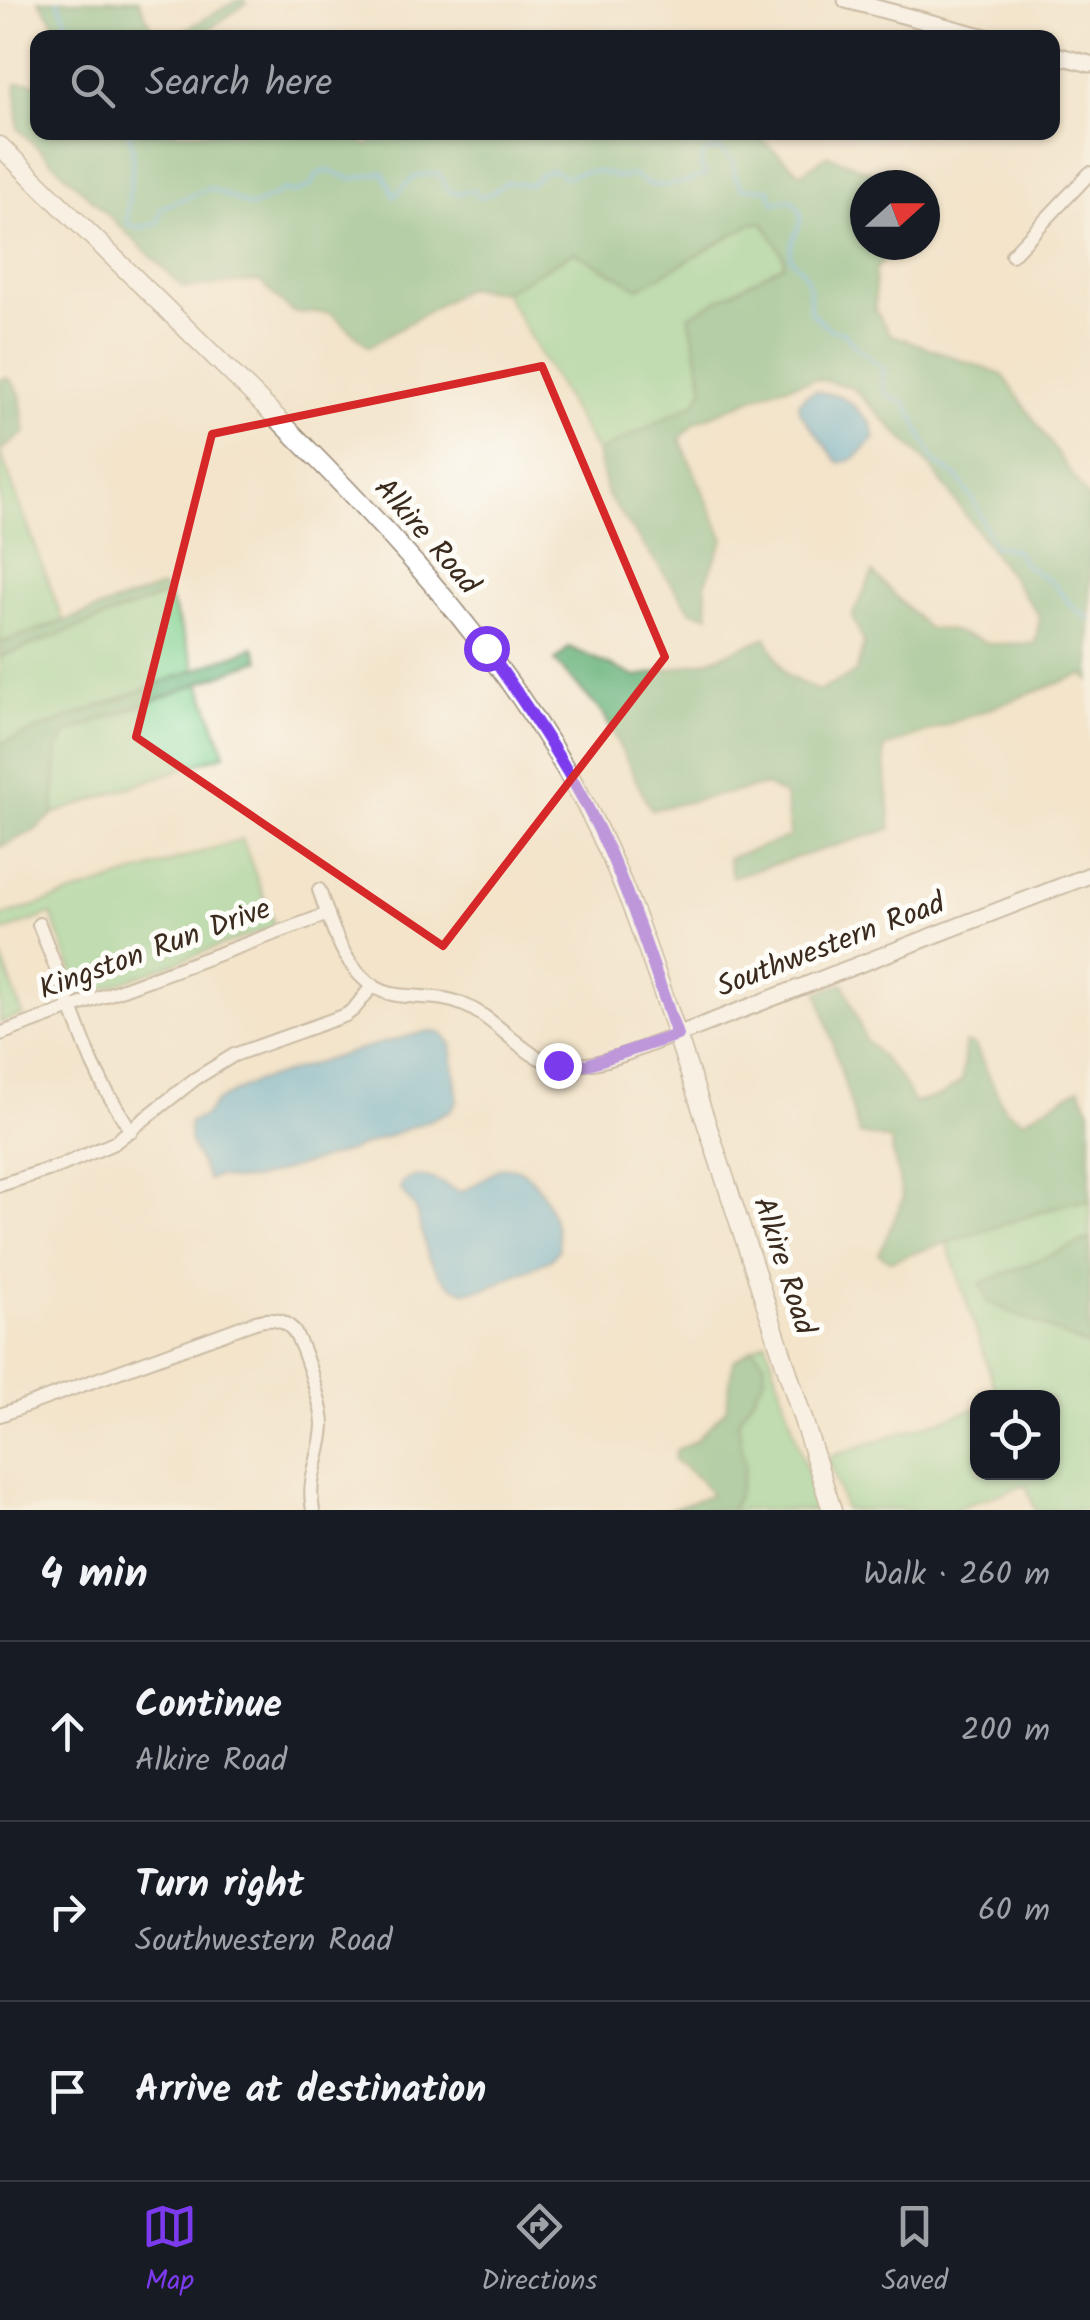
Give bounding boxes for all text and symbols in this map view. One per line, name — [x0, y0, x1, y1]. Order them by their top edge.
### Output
search box — [30, 30, 1060, 140]
text: Search here — [145, 55, 332, 115]
icon: search — [65, 58, 120, 113]
north arrow — [850, 170, 940, 260]
street label: Alkire Road — [361, 468, 491, 607]
route start — [464, 626, 510, 672]
street label: Southwestern Road — [710, 880, 953, 1012]
street label: Kingston Run Drive — [32, 886, 278, 1014]
route end — [536, 1043, 582, 1089]
street label: Alkire Road — [738, 1191, 828, 1342]
map controls — [970, 1390, 1060, 1480]
button: locate — [970, 1390, 1060, 1480]
text: 4 min — [40, 1542, 148, 1609]
text: Walk · 260 m — [863, 1550, 1050, 1601]
text: Continue — [135, 1676, 282, 1736]
icon: ahead — [40, 1704, 95, 1759]
text: 200 m — [961, 1706, 1050, 1757]
text: Alkire Road — [135, 1736, 287, 1787]
text: Turn right — [135, 1856, 304, 1916]
icon: right — [40, 1884, 95, 1939]
text: 60 m — [978, 1886, 1050, 1937]
text: Southwestern Road — [135, 1916, 392, 1967]
text: Arrive at destination — [135, 2061, 486, 2121]
icon: arrive — [40, 2064, 95, 2119]
tab: Map — [142, 2199, 197, 2304]
tab: Directions — [481, 2199, 597, 2304]
tab: Saved — [882, 2199, 948, 2304]

